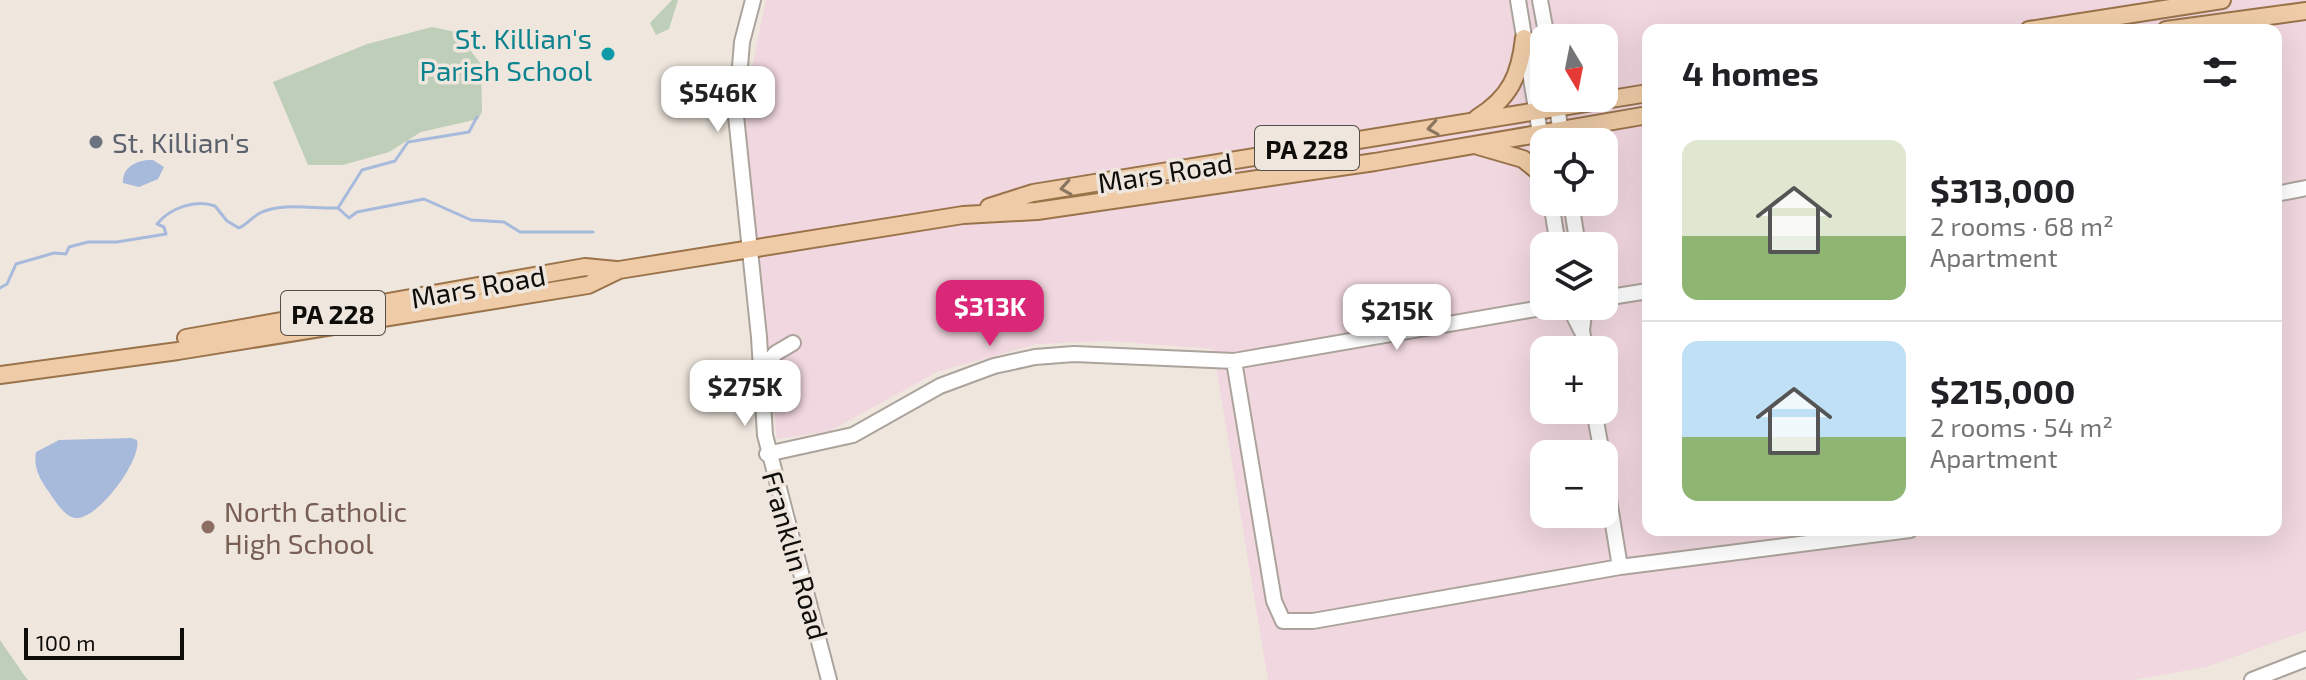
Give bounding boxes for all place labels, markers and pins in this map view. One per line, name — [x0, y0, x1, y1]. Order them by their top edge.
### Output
place label: St. Killian's Parish School — [420, 21, 593, 87]
marker: St. Killian's Parish School — [599, 45, 617, 63]
pin: $546K — [662, 66, 774, 134]
place label: St. Killian's — [112, 125, 249, 159]
marker: St. Killian's — [87, 133, 105, 151]
pin: $313K — [934, 280, 1046, 348]
pin: $215K — [1341, 284, 1453, 352]
pin: $275K — [689, 360, 801, 428]
place label: North Catholic High School — [224, 494, 407, 560]
marker: North Catholic High School — [199, 518, 217, 536]

